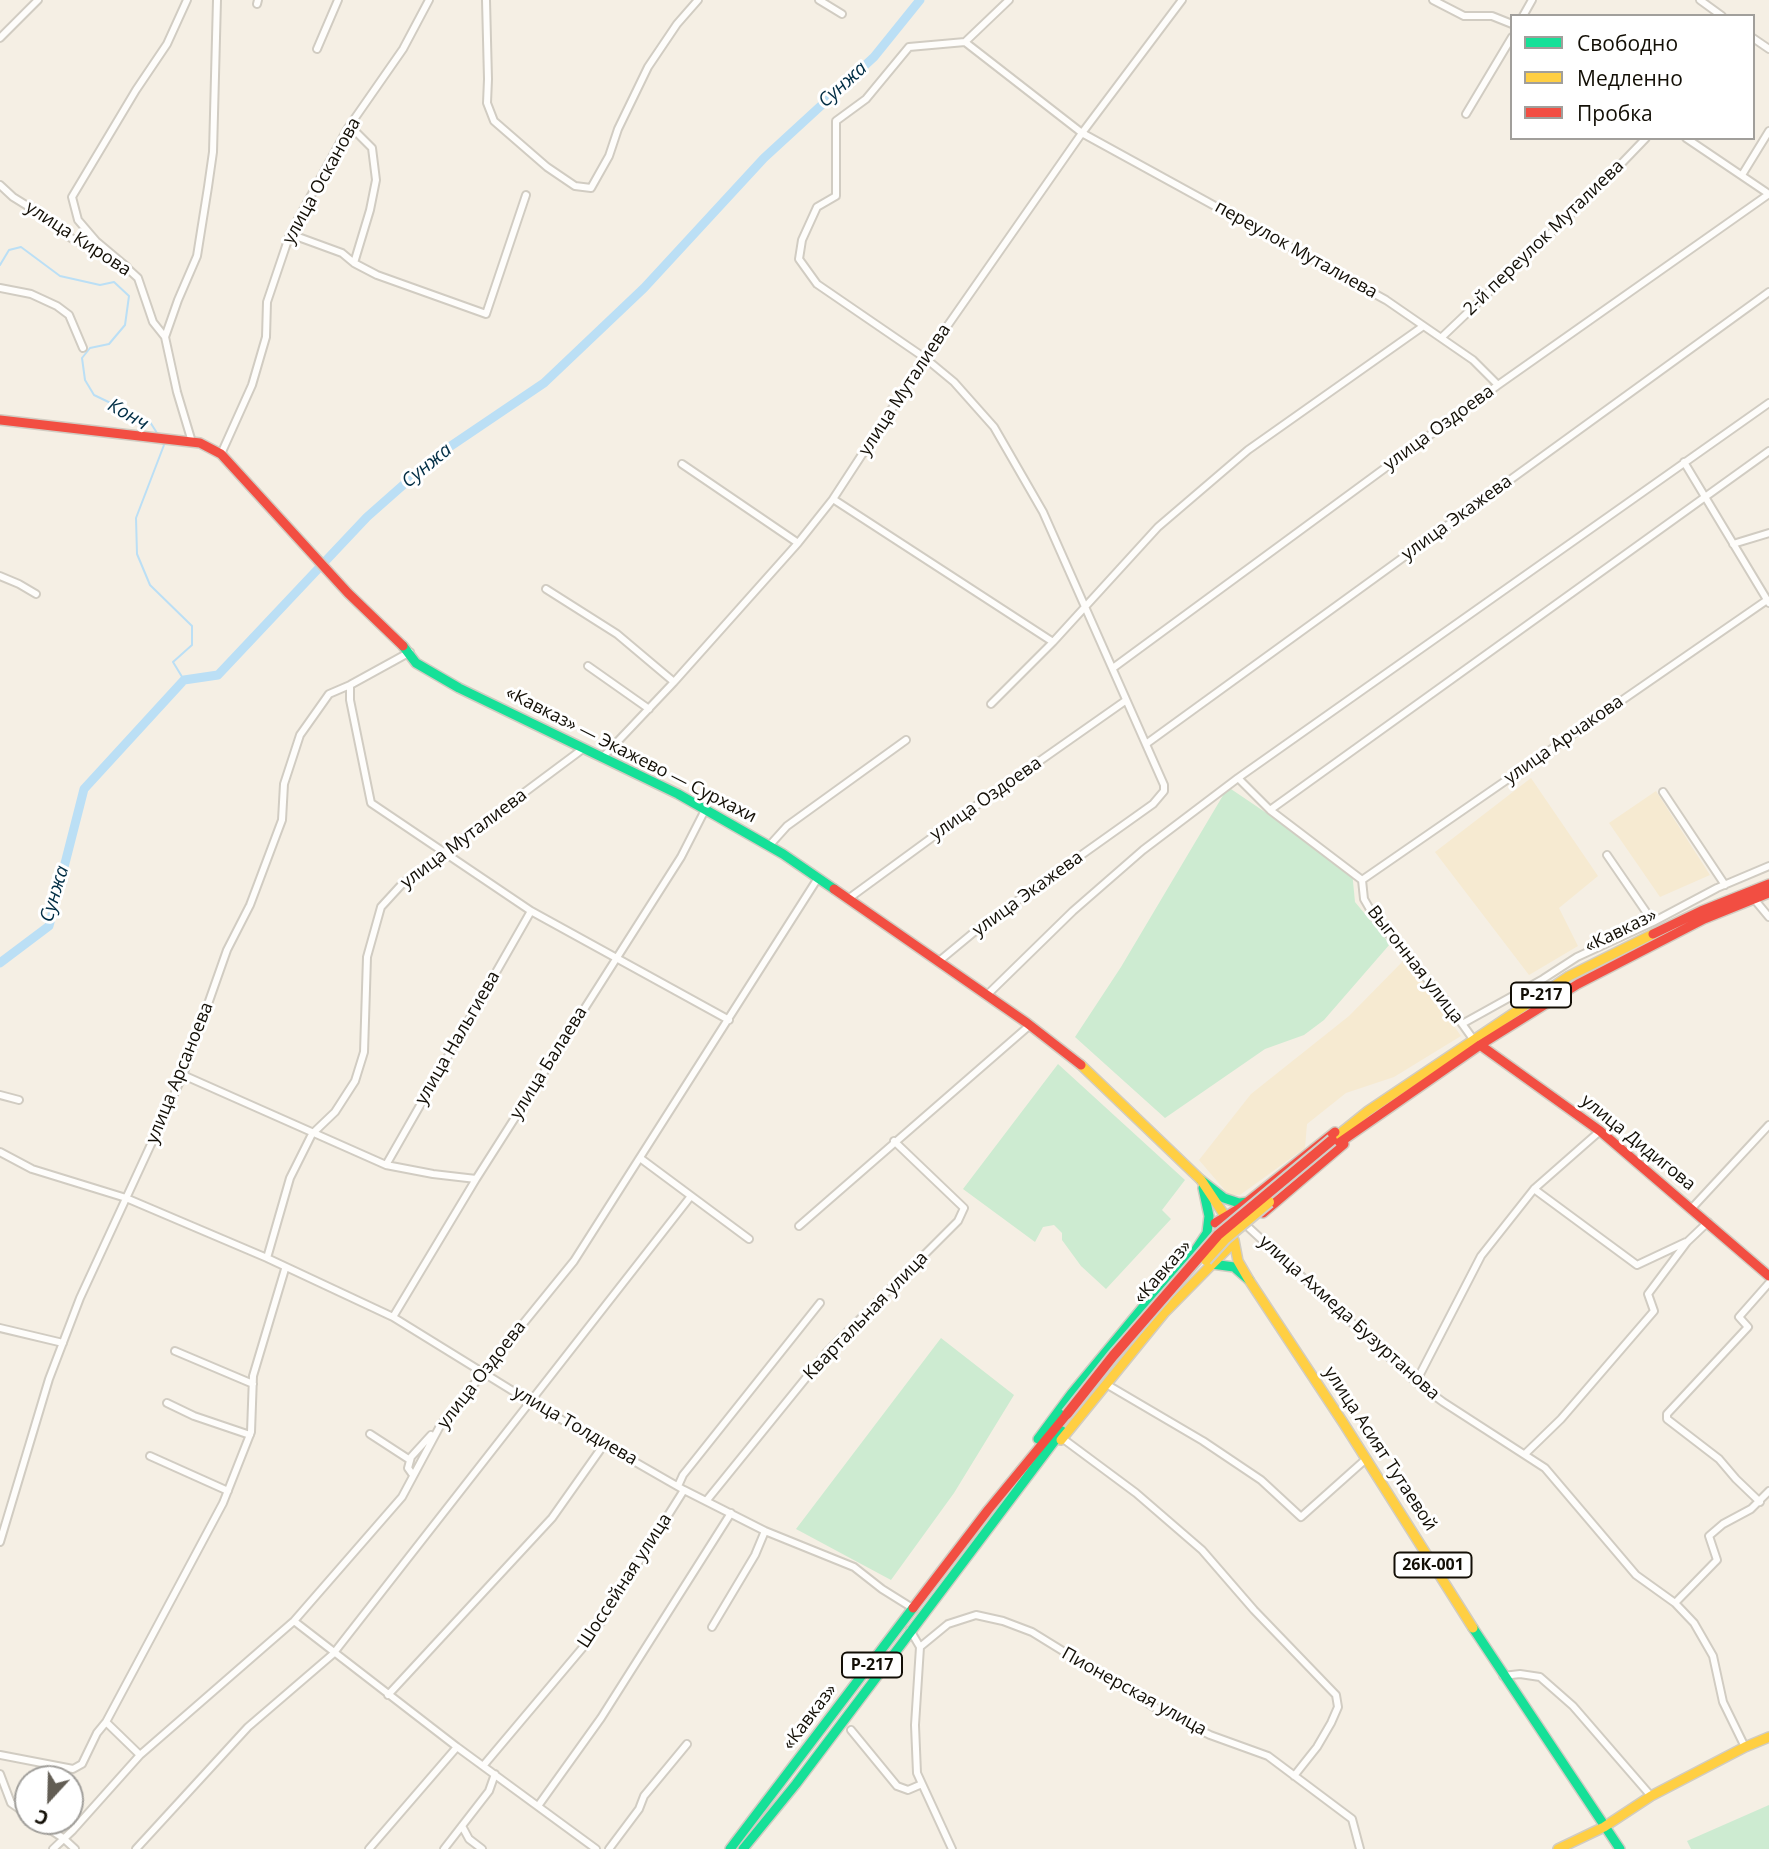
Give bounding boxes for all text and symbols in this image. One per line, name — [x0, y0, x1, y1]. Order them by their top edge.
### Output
legend — [1510, 14, 1755, 140]
text: Свободно — [1577, 29, 1678, 57]
water label: Сунжа — [814, 57, 872, 113]
text: Медленно — [1577, 64, 1683, 92]
text: Пробка — [1577, 99, 1653, 127]
street label: улица Осканова — [278, 114, 366, 248]
street label: 2-й переулок Муталиева — [1459, 156, 1629, 320]
street label: переулок Муталиева — [1211, 196, 1381, 304]
street label: улица Кирова — [21, 197, 135, 281]
street label: улица Муталиева — [854, 320, 956, 460]
street label: улица Оздоева — [1380, 381, 1498, 475]
water label: Конч — [104, 394, 152, 436]
water label: Сунжа — [397, 439, 457, 493]
street label: улица Экажева — [1398, 471, 1516, 565]
street label: «Кавказ» — Экажево — Сурхахи — [502, 682, 760, 828]
street label: улица Арчакова — [1500, 691, 1628, 789]
street label: улица Оздоева — [926, 753, 1046, 845]
street label: улица Муталиева — [397, 784, 531, 894]
street label: улица Экажева — [969, 847, 1087, 941]
water label: Сунжа — [36, 863, 74, 925]
street label: Выгонная улица — [1362, 902, 1468, 1028]
street label: «Кавказ» — [1582, 904, 1660, 958]
street label: улица Нальгиева — [411, 967, 505, 1109]
road number: Р-217 — [1511, 982, 1571, 1007]
street label: улица Арсаноева — [142, 999, 218, 1147]
street label: улица Балаева — [506, 1003, 592, 1123]
street label: улица Дидигова — [1576, 1090, 1700, 1196]
street label: улица Ахмеда Бузуртанова — [1254, 1231, 1444, 1405]
street label: «Кавказ» — [1130, 1236, 1196, 1308]
street label: Квартальная улица — [799, 1247, 933, 1385]
street label: улица Оздоева — [433, 1317, 531, 1433]
street label: улица Асият Тутаевой — [1319, 1363, 1441, 1535]
street label: улица Толдиева — [509, 1382, 641, 1470]
street label: Шоссейная улица — [573, 1510, 677, 1652]
road number: 26К-001 — [1394, 1553, 1472, 1578]
street label: Пионерская улица — [1058, 1643, 1210, 1741]
road number: Р-217 — [842, 1652, 902, 1678]
street label: «Кавказ» — [778, 1680, 842, 1754]
north arrow — [14, 1765, 84, 1835]
text: С — [31, 1803, 52, 1832]

